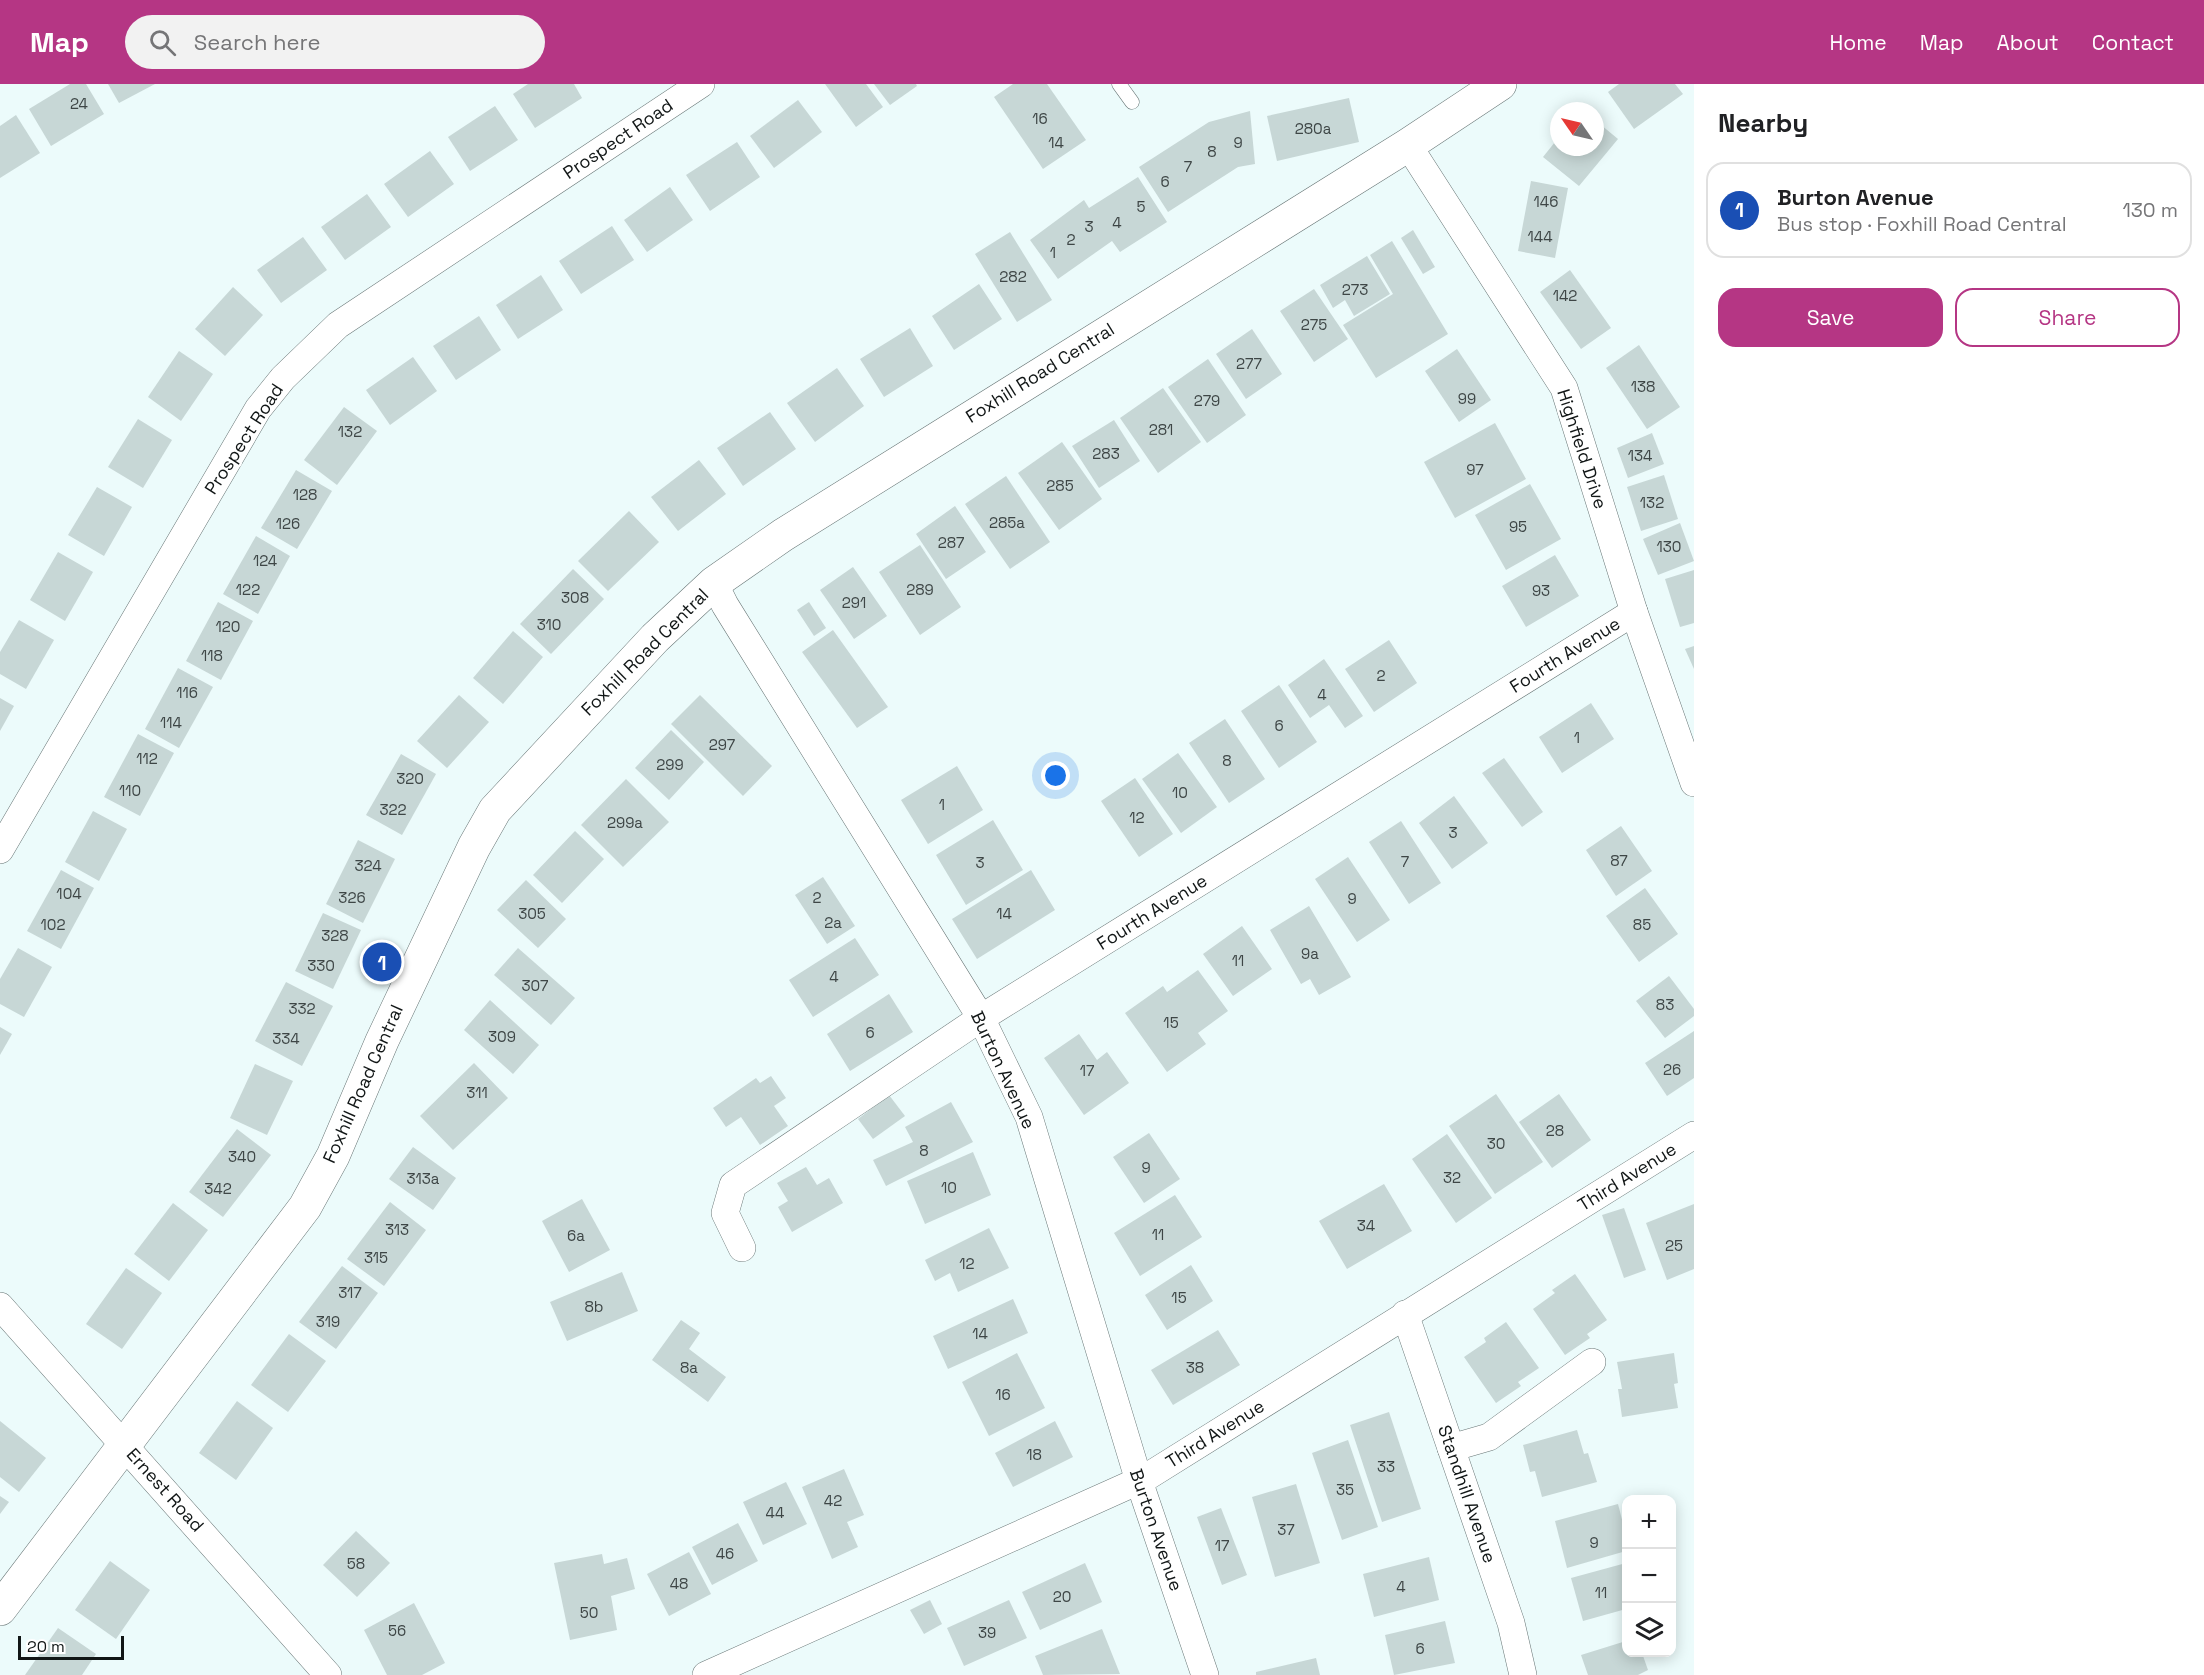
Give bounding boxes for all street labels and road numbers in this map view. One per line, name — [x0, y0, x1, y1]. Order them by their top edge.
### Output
street label: Prospect Road — [558, 93, 677, 184]
street label: Foxhill Road Central — [961, 318, 1118, 428]
street label: Prospect Road — [199, 379, 288, 499]
street label: Highfield Drive — [1552, 386, 1613, 512]
street label: Foxhill Road Central — [576, 583, 713, 720]
street label: Fourth Avenue — [1505, 611, 1624, 698]
street label: Fourth Avenue — [1092, 868, 1211, 955]
street label: Foxhill Road Central — [317, 1001, 408, 1167]
street label: Burton Avenue — [966, 1007, 1041, 1133]
street label: Third Avenue — [1573, 1137, 1680, 1216]
street label: Third Avenue — [1161, 1394, 1268, 1473]
street label: Standhill Avenue — [1433, 1422, 1502, 1566]
street label: Ernest Road — [122, 1443, 209, 1536]
street label: Burton Avenue — [1125, 1466, 1188, 1594]

